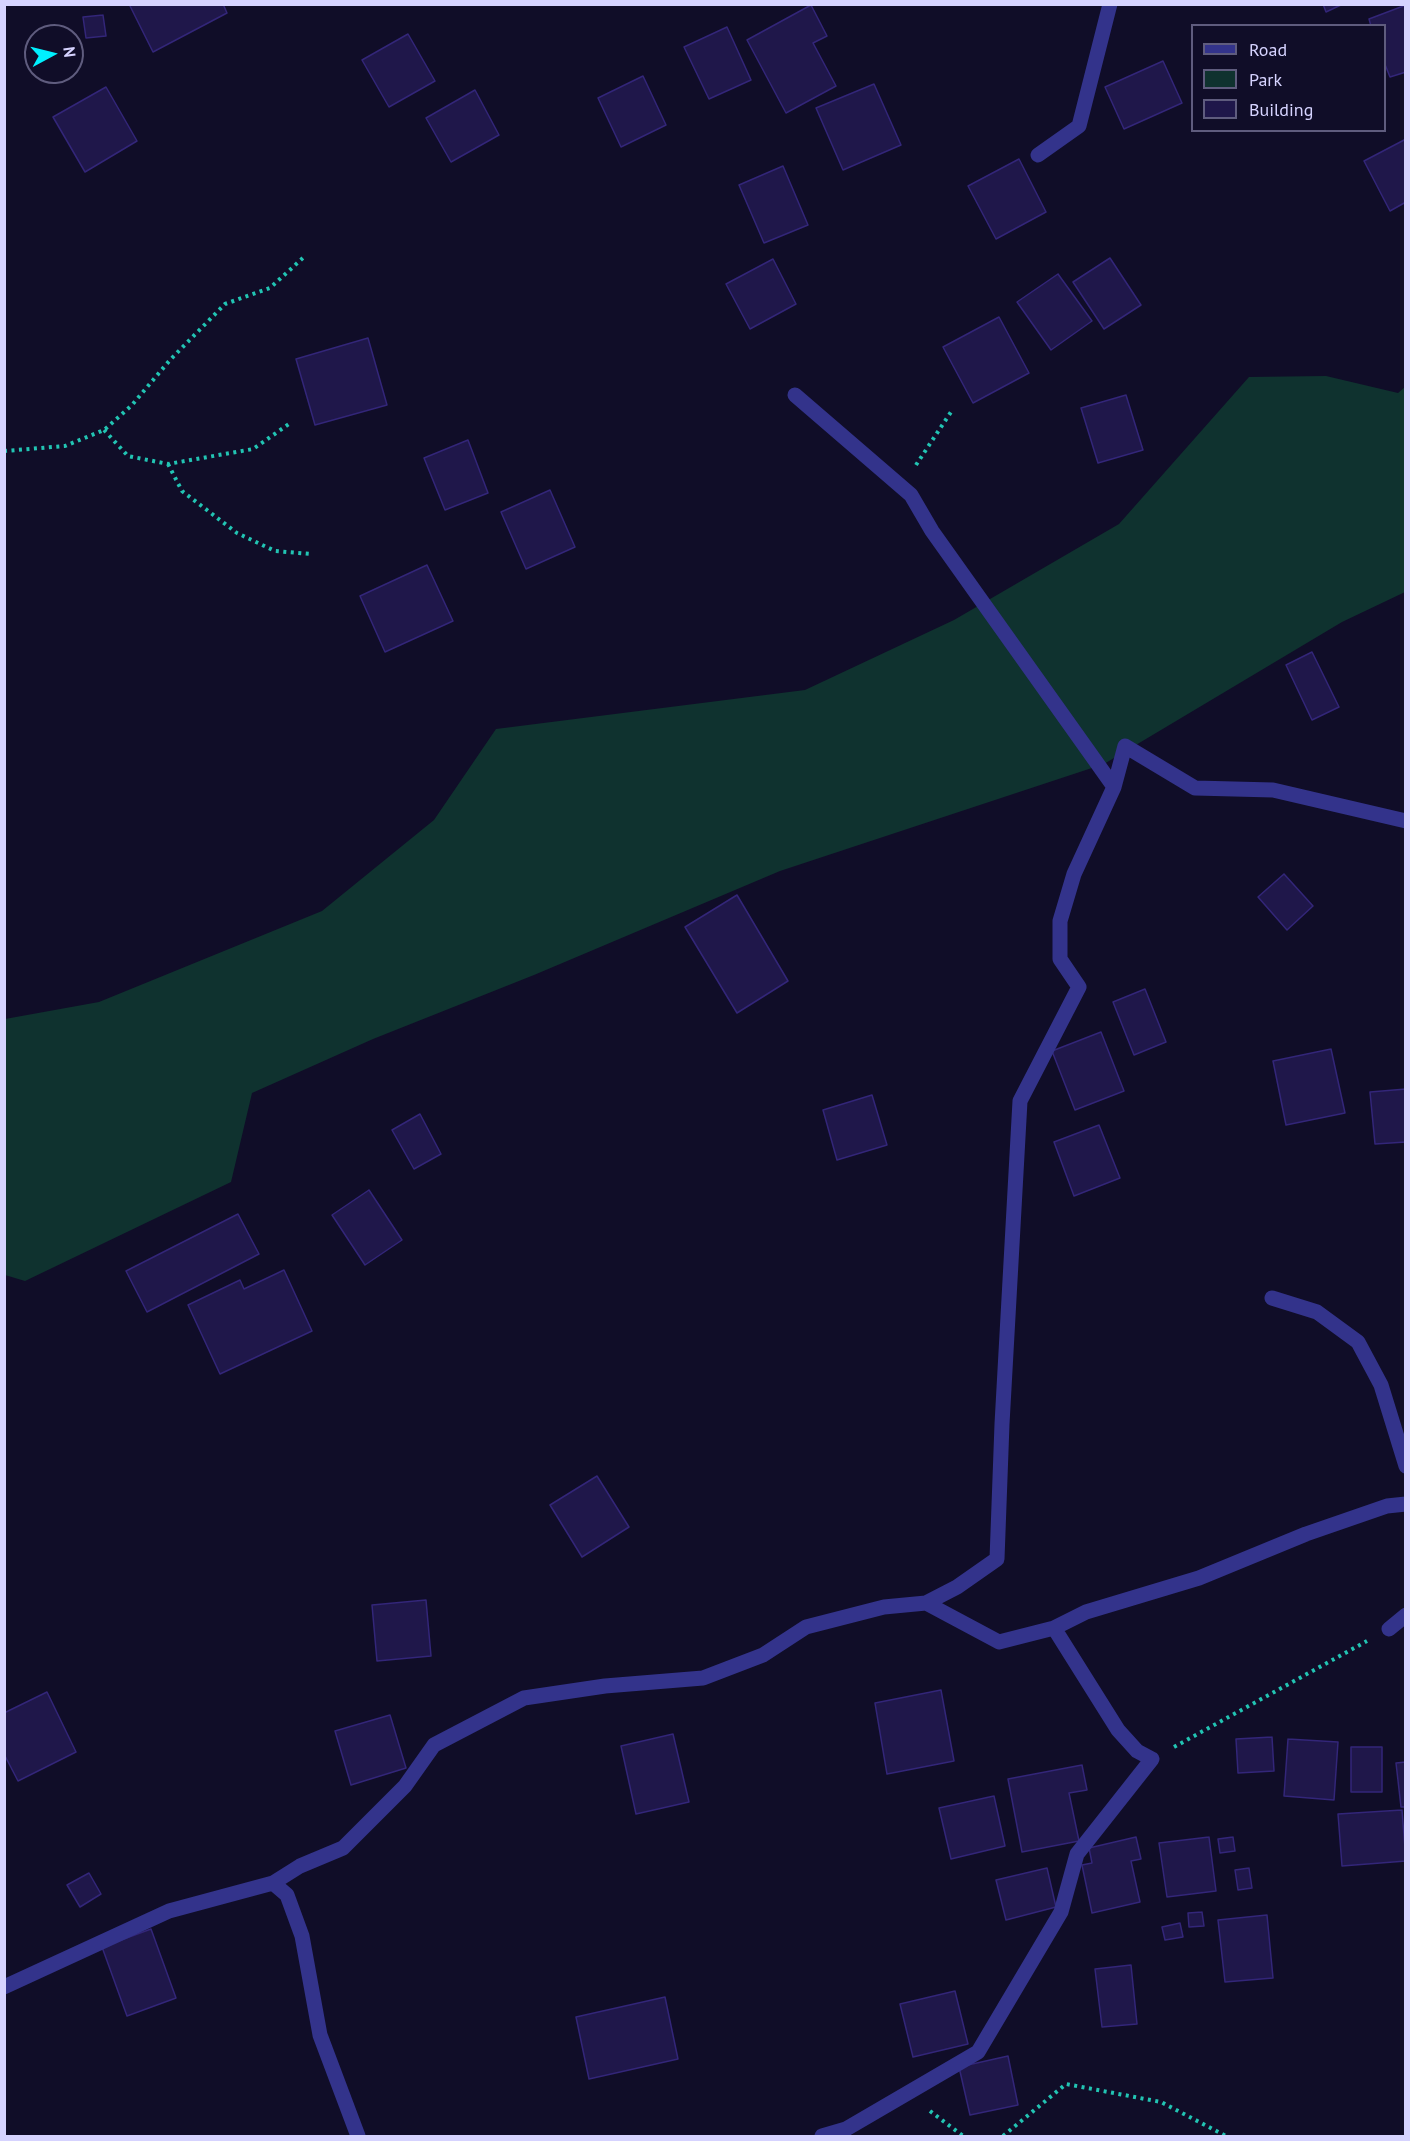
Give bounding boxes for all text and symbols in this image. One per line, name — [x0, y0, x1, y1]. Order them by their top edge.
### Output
north arrow — [24, 24, 84, 84]
legend — [1191, 24, 1386, 132]
text: Road — [1249, 38, 1287, 61]
text: N — [59, 46, 80, 58]
text: Park — [1249, 68, 1282, 91]
text: Building — [1249, 98, 1313, 121]

